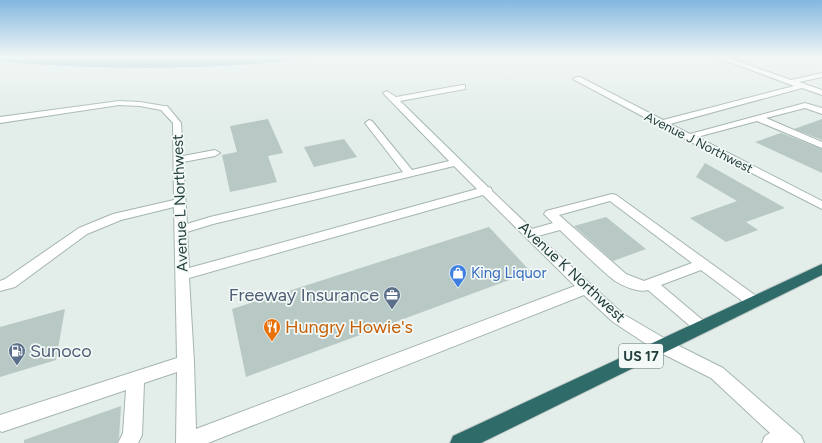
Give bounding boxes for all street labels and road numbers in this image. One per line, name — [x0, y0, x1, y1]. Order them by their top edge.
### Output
street label: Avenue J Northwest — [642, 109, 755, 176]
street label: Avenue L Northwest — [169, 134, 191, 272]
street label: Avenue K Northwest — [515, 218, 629, 326]
road number: US 17 — [619, 344, 663, 368]

